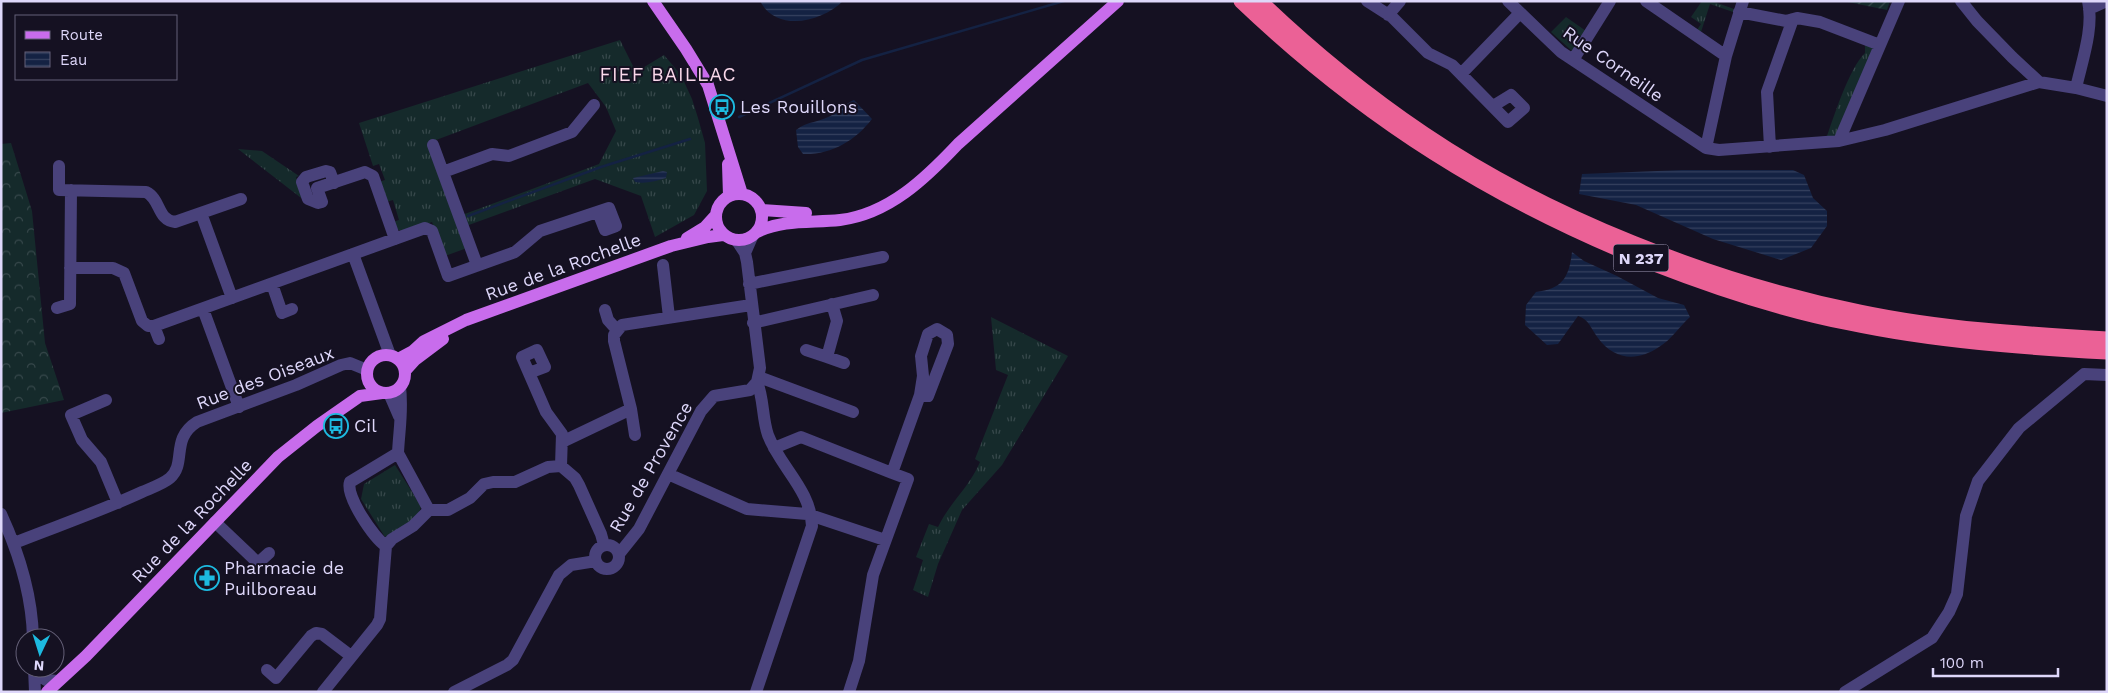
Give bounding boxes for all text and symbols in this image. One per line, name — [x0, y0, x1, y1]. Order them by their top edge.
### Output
legend — [15, 15, 178, 80]
street label: Rue Corneille — [1559, 21, 1667, 106]
text: Route — [60, 26, 103, 44]
text: Eau — [60, 51, 87, 69]
district label: FIEF BAILLAC — [599, 63, 737, 86]
bus stop icon: Les Rouillons — [709, 94, 735, 120]
place label: Les Rouillons — [740, 96, 857, 117]
street label: Rue de la Rochelle — [482, 229, 644, 304]
road number: N 237 — [1614, 244, 1668, 272]
street label: Rue des Oiseaux — [193, 342, 337, 413]
street label: Rue de Provence — [605, 398, 697, 536]
bus stop icon: Cil — [323, 413, 349, 439]
place label: Cil — [354, 415, 377, 436]
street label: Rue de la Rochelle — [127, 454, 256, 587]
place label: Pharmacie de Puilboreau — [224, 557, 344, 599]
pharmacy icon: Pharmacie de Puilboreau — [194, 565, 220, 591]
north arrow — [15, 628, 65, 678]
scale bar — [1933, 646, 2058, 678]
text: 100 m — [1940, 654, 1984, 672]
text: N — [33, 658, 45, 674]

